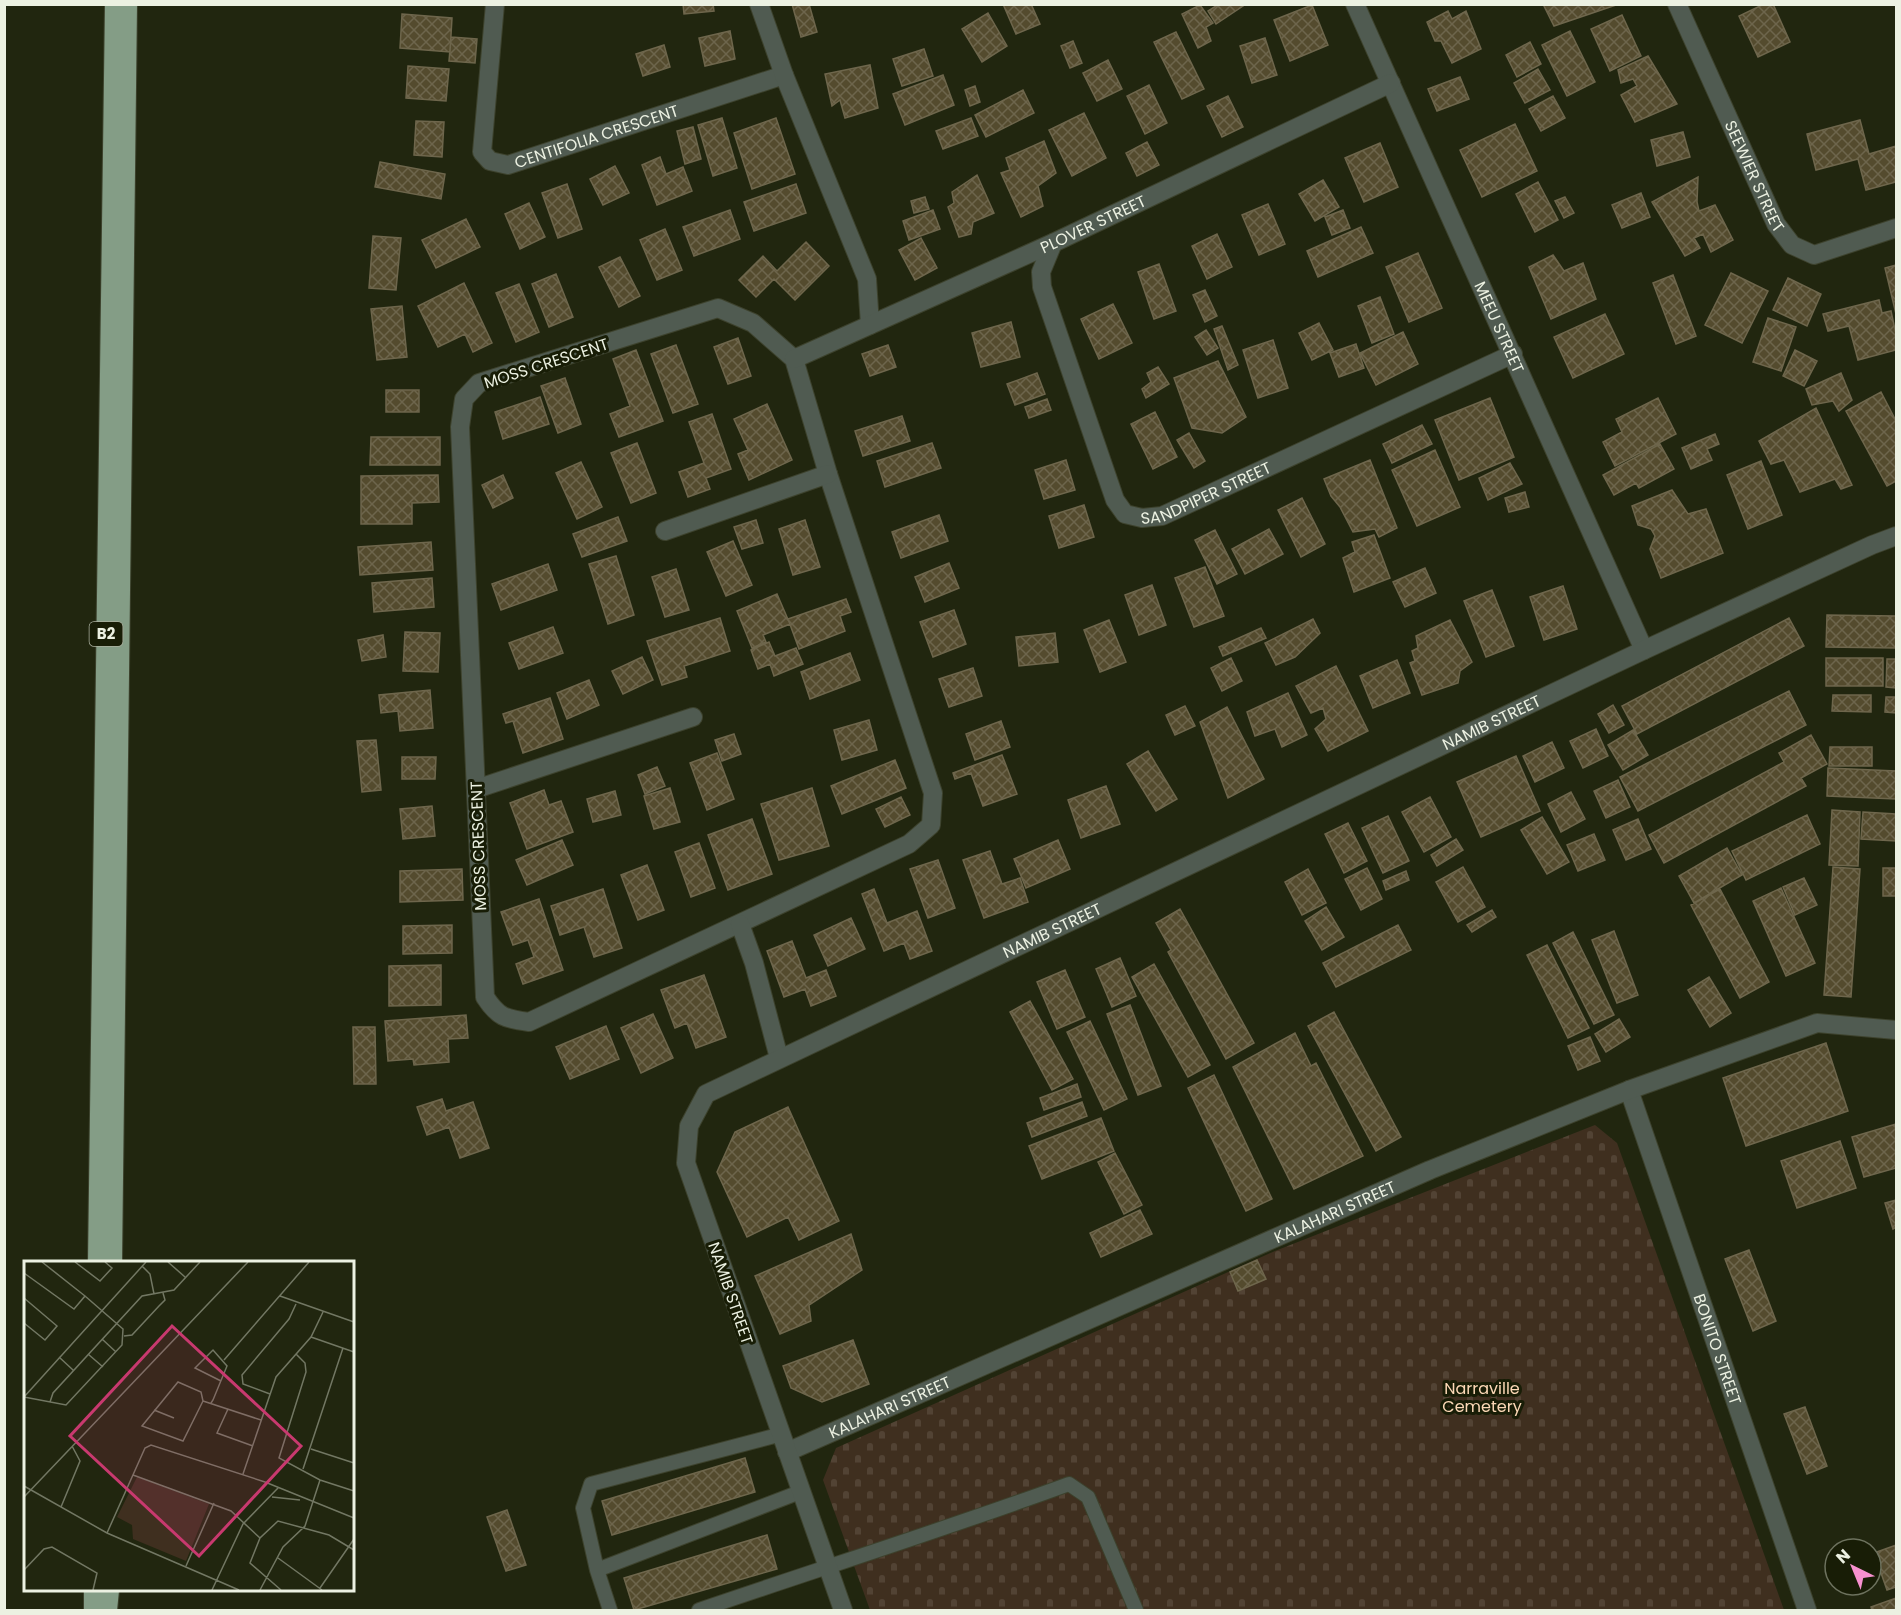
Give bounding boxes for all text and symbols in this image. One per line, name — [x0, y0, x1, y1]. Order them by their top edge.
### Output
street label: CENTIFOLIA CRESCENT — [512, 99, 682, 174]
street label: SEEWIER STREET — [1719, 117, 1790, 238]
street label: PLOVER STREET — [1037, 189, 1150, 259]
street label: MEEU STREET — [1469, 278, 1530, 377]
street label: MOSS CRESCENT — [481, 332, 612, 394]
street label: SANDPIPER STREET — [1139, 456, 1275, 530]
road number: B2 — [90, 622, 122, 646]
street label: NAMIB STREET — [1438, 689, 1545, 756]
street label: MOSS CRESCENT — [465, 781, 492, 911]
street label: NAMIB STREET — [999, 897, 1106, 964]
street label: KALAHARI STREET — [1270, 1175, 1400, 1249]
street label: NAMIB STREET — [702, 1239, 759, 1348]
inset map — [24, 1261, 354, 1591]
street label: BONITO STREET — [1688, 1291, 1747, 1408]
street label: KALAHARI STREET — [825, 1371, 955, 1444]
park label: Narraville Cemetery — [1442, 1377, 1522, 1418]
north arrow — [1823, 1537, 1883, 1597]
text: N — [1831, 1544, 1855, 1569]

